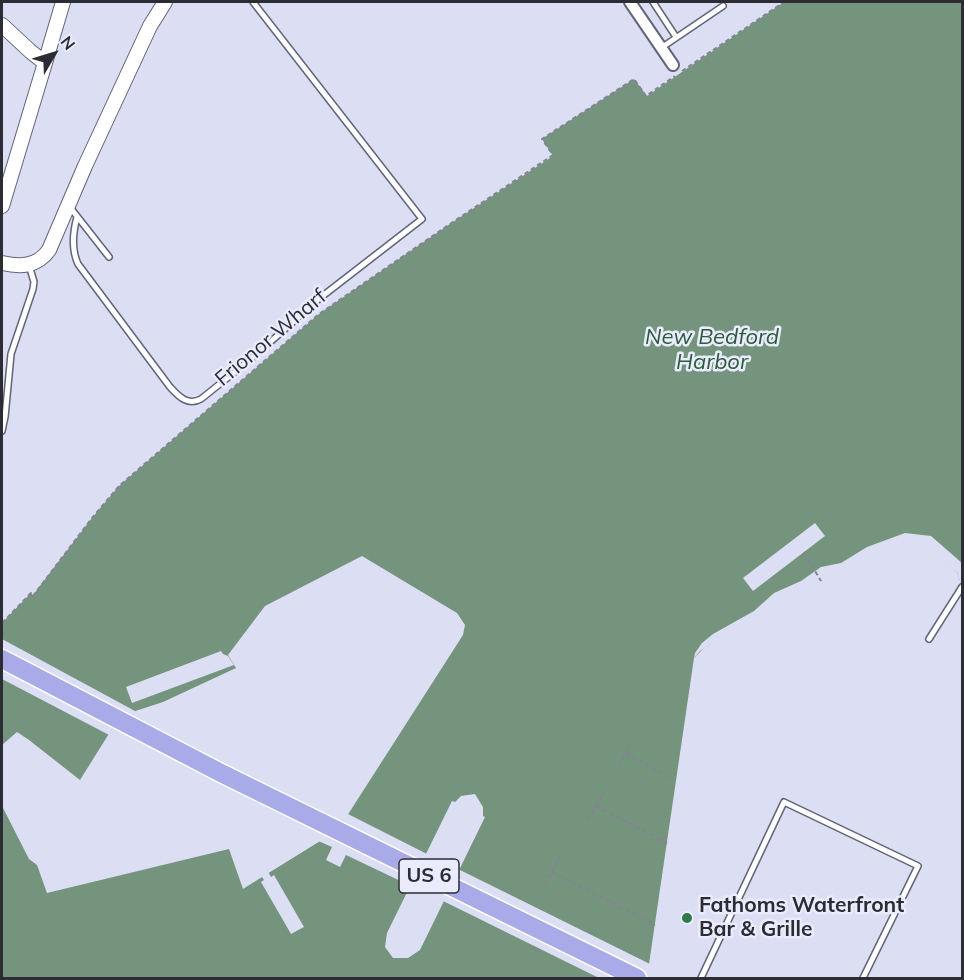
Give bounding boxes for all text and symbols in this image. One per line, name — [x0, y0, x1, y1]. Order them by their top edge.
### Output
north arrow — [24, 24, 84, 84]
text: N — [57, 32, 80, 54]
street label: Frionor Wharf — [210, 284, 332, 392]
water label: New Bedford Harbor — [645, 324, 779, 376]
road number: US 6 — [399, 859, 459, 893]
place label: Fathoms Waterfront Bar & Grille — [699, 893, 904, 943]
marker: Fathoms Waterfront Bar & Grille — [680, 911, 694, 925]

